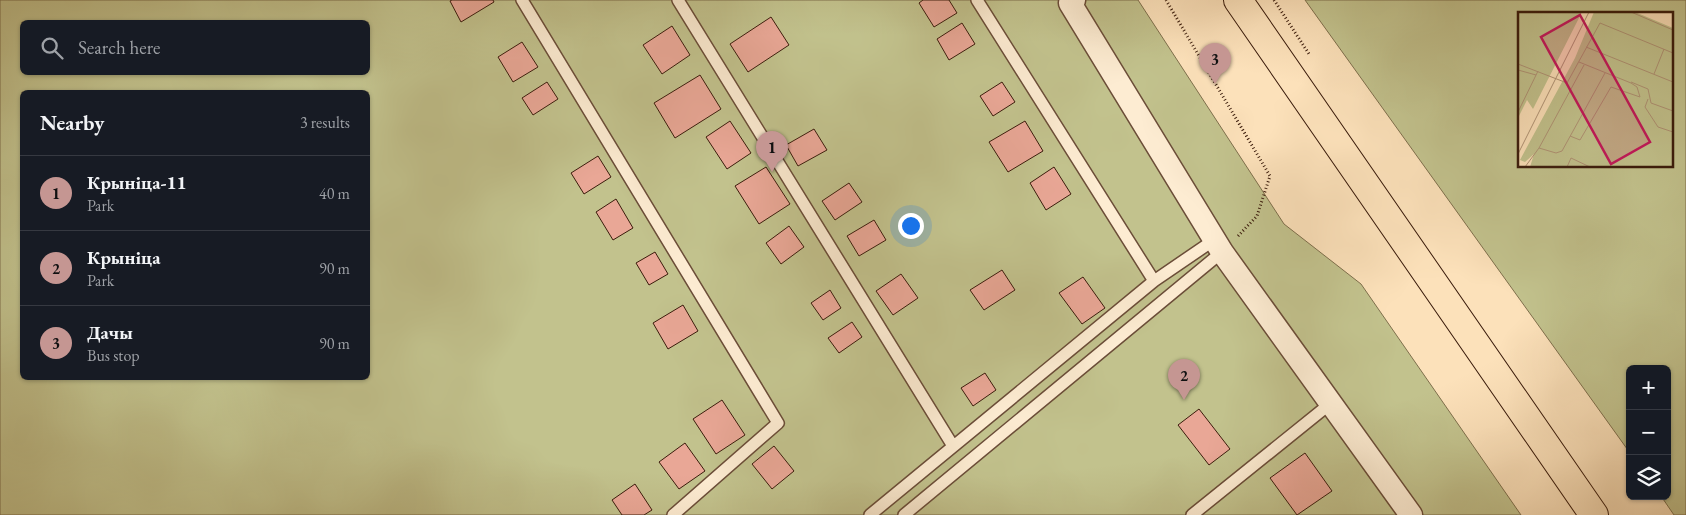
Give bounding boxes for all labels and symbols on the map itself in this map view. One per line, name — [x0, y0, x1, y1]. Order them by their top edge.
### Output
inset map — [1518, 12, 1674, 168]
pin: 3 — [1199, 43, 1231, 84]
pin: 1 — [756, 131, 788, 172]
your location — [898, 213, 924, 239]
pin: 2 — [1168, 359, 1200, 400]

